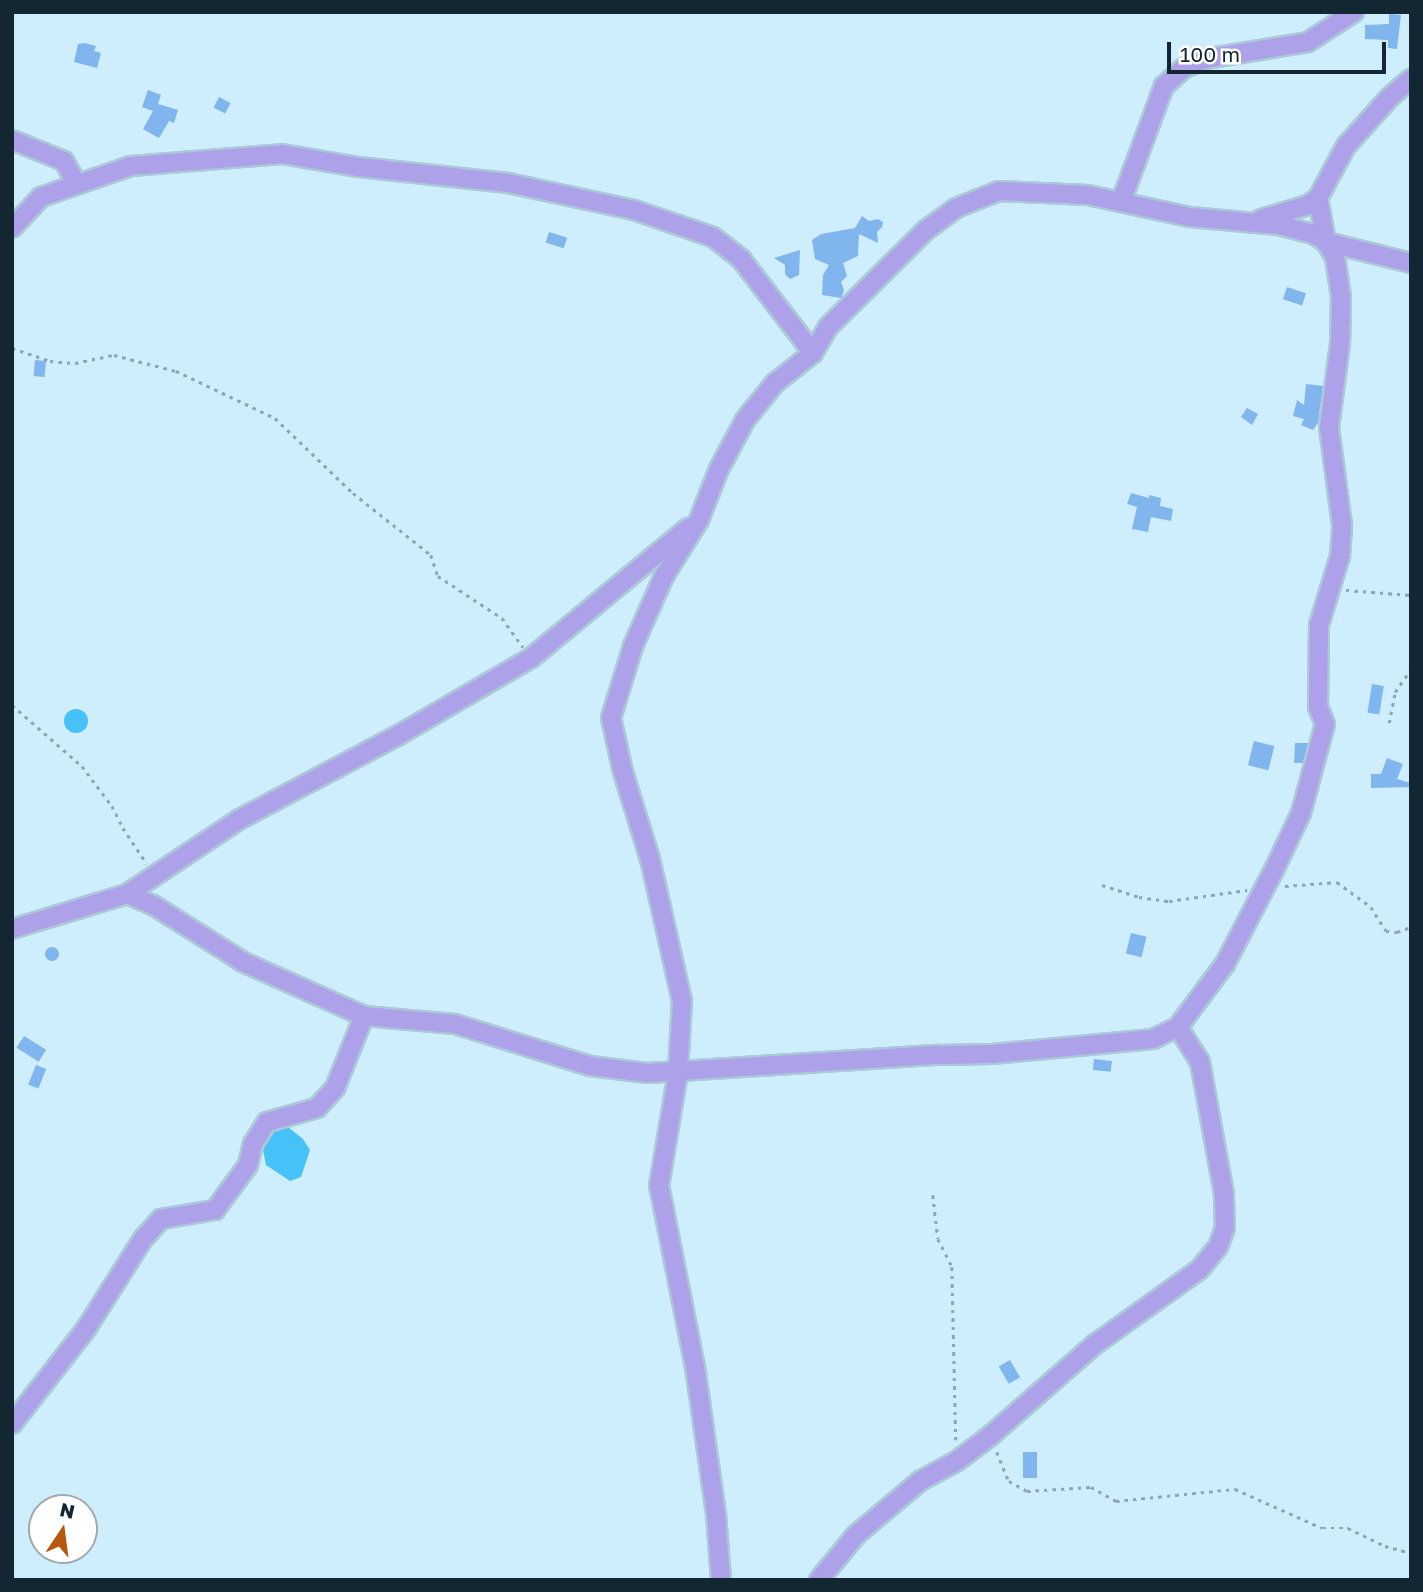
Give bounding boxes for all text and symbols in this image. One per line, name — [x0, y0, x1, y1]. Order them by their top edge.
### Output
scale bar — [1171, 28, 1390, 72]
text: 100 m — [1180, 41, 1240, 67]
north arrow — [28, 1494, 98, 1564]
text: N — [58, 1497, 77, 1523]

